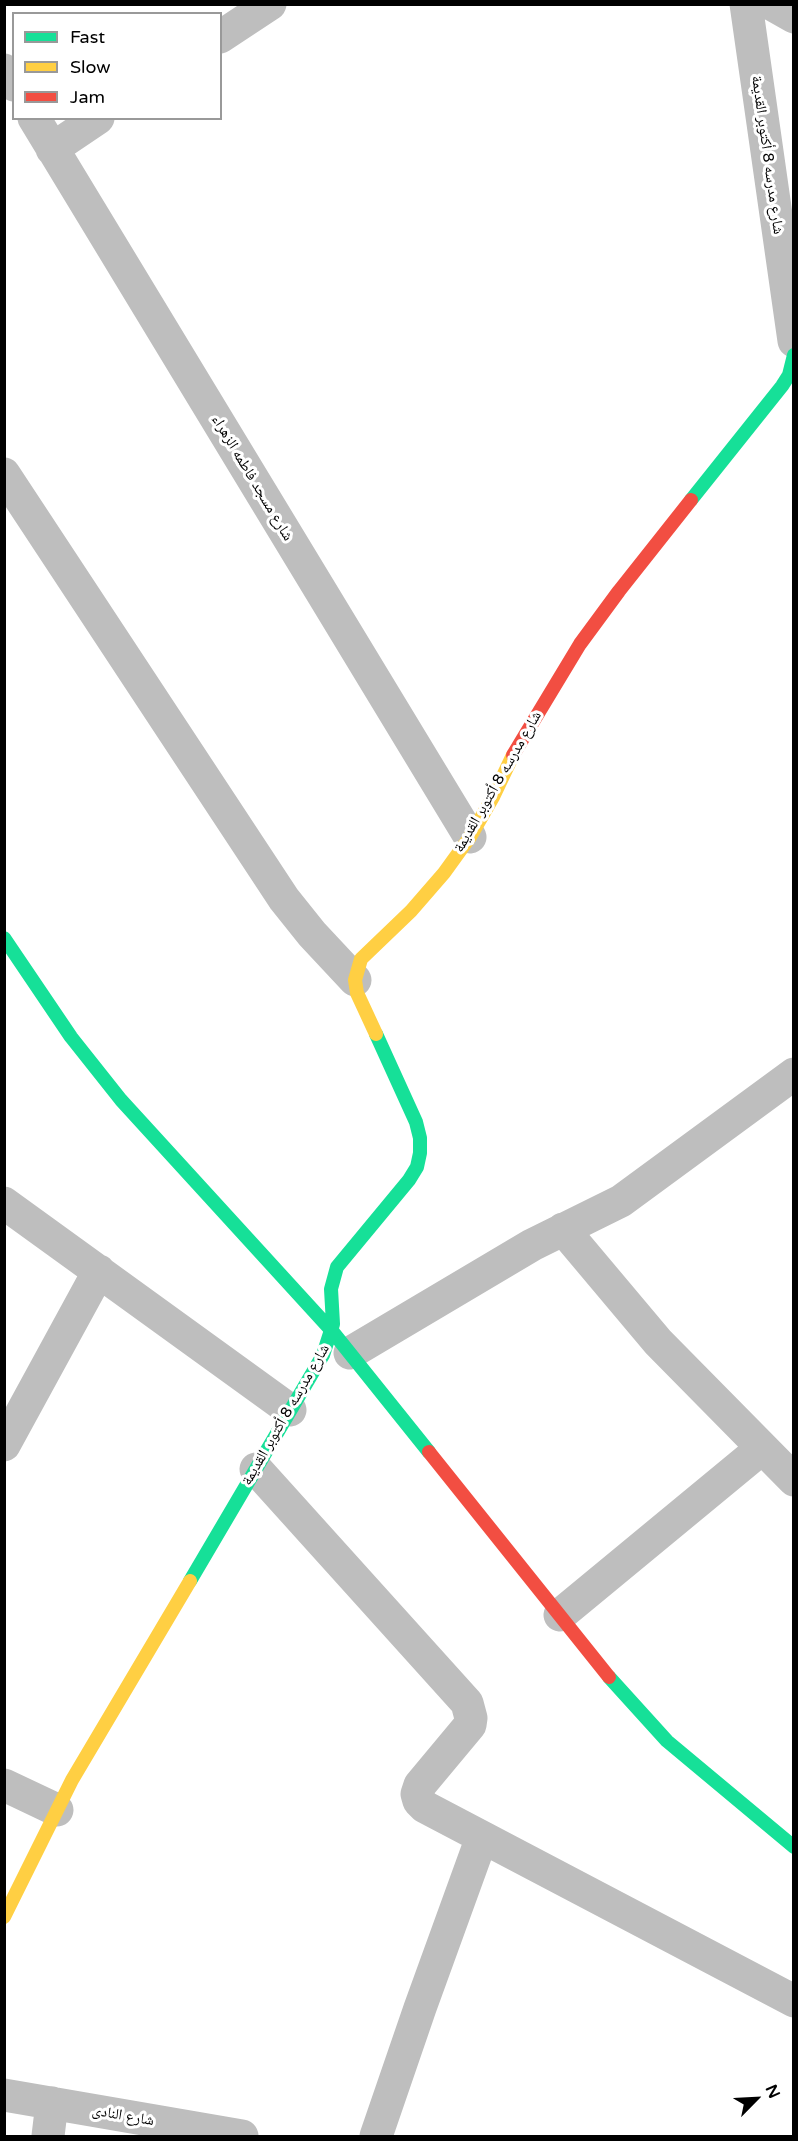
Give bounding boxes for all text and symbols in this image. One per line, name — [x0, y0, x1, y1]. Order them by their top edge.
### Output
legend — [12, 12, 222, 120]
text: Fast — [70, 26, 105, 48]
text: Slow — [70, 56, 111, 78]
street label: شارع مدرسه 8 أكتوبر القديمة — [747, 74, 787, 236]
text: Jam — [70, 86, 105, 108]
street label: شارع مسجد فاطمه الزهراء — [207, 412, 297, 544]
street label: شارع مدرسه 8 أكتوبر القديمة — [450, 708, 546, 856]
street label: شارع مدرسه 8 أكتوبر القديمة — [238, 1341, 334, 1489]
north arrow — [726, 2069, 786, 2129]
text: N — [761, 2082, 784, 2102]
street label: شارع النادى — [91, 2102, 155, 2130]

